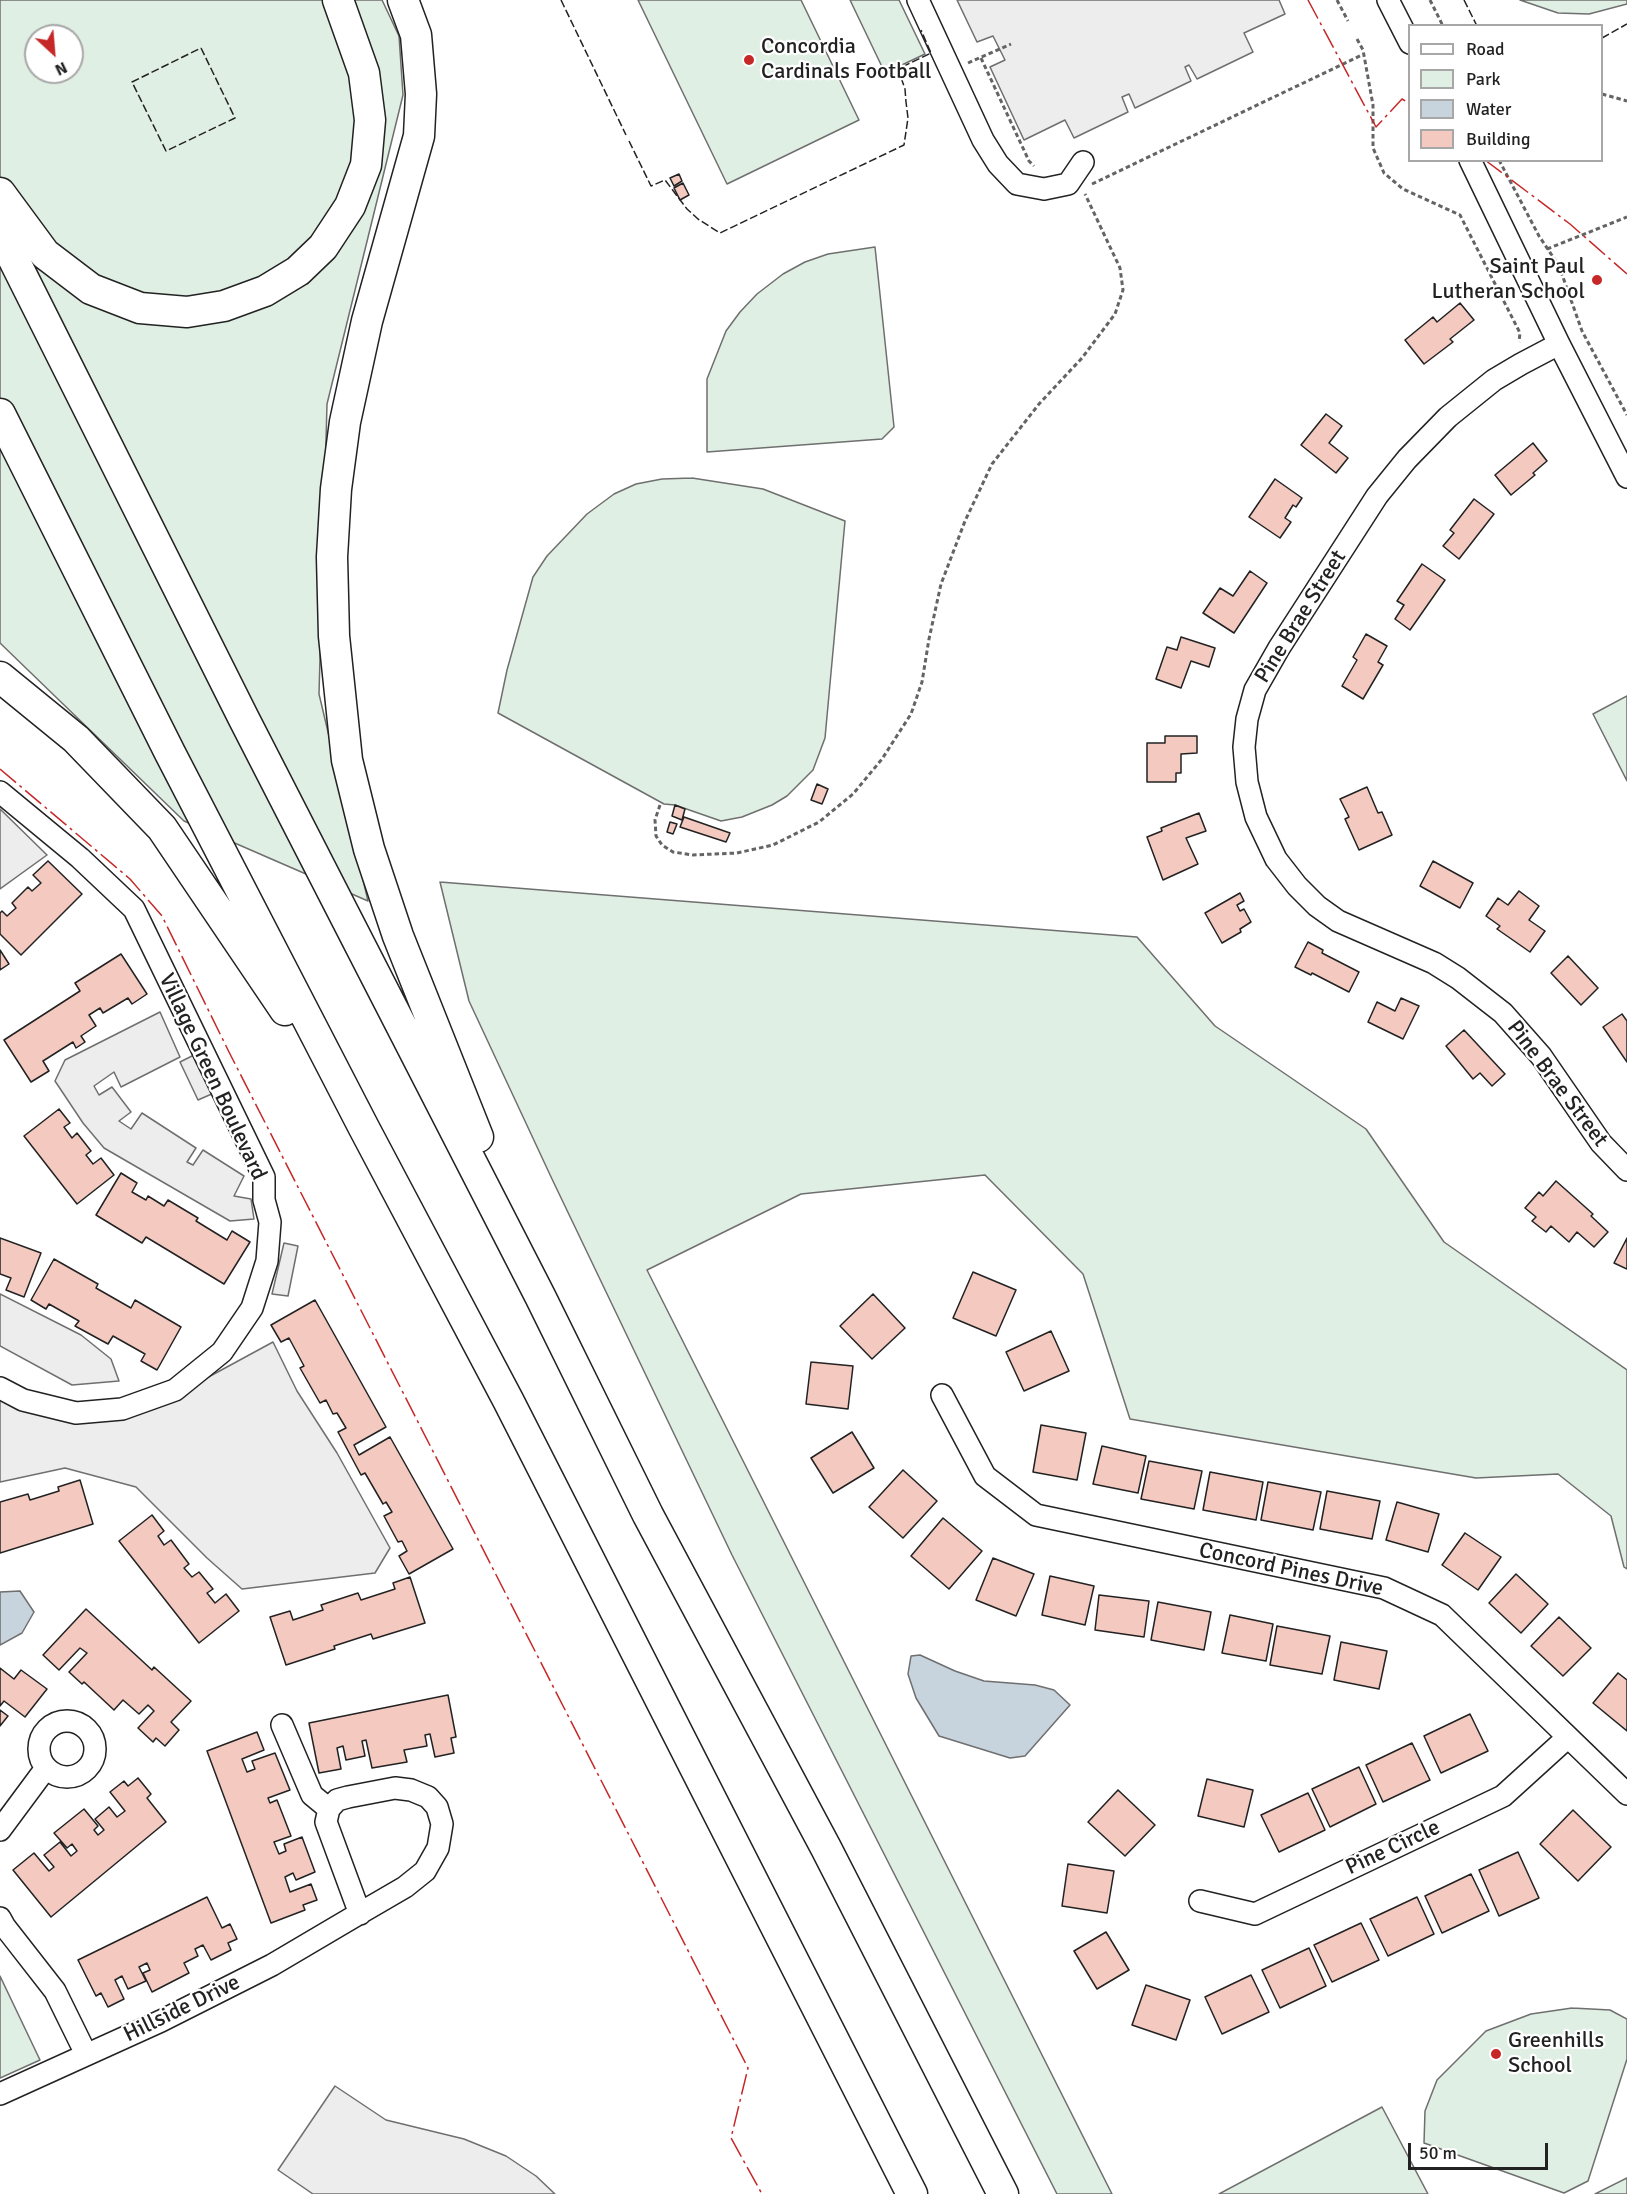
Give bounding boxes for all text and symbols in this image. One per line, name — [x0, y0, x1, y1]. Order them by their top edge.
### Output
north arrow — [24, 24, 84, 84]
legend — [1408, 24, 1603, 162]
place label: Concordia Cardinals Football — [761, 34, 931, 86]
text: Road — [1466, 38, 1505, 60]
marker: Concordia Cardinals Football — [742, 53, 756, 67]
text: N — [52, 57, 70, 80]
text: Park — [1466, 68, 1501, 90]
text: Water — [1466, 98, 1511, 120]
text: Building — [1466, 128, 1530, 150]
place label: Saint Paul Lutheran School — [1431, 254, 1585, 306]
marker: Saint Paul Lutheran School — [1590, 273, 1604, 287]
street label: Pine Brae Street — [1250, 546, 1352, 688]
street label: Village Green Boulevard — [152, 969, 272, 1185]
street label: Pine Brae Street — [1501, 1016, 1613, 1152]
street label: Concord Pines Drive — [1196, 1538, 1386, 1602]
street label: Pine Circle — [1342, 1815, 1444, 1881]
street label: Hillside Drive — [120, 1970, 244, 2048]
place label: Greenhills School — [1508, 2028, 1604, 2080]
marker: Greenhills School — [1489, 2047, 1503, 2061]
scale bar — [1411, 2131, 1550, 2169]
text: 50 m — [1419, 2142, 1457, 2164]

